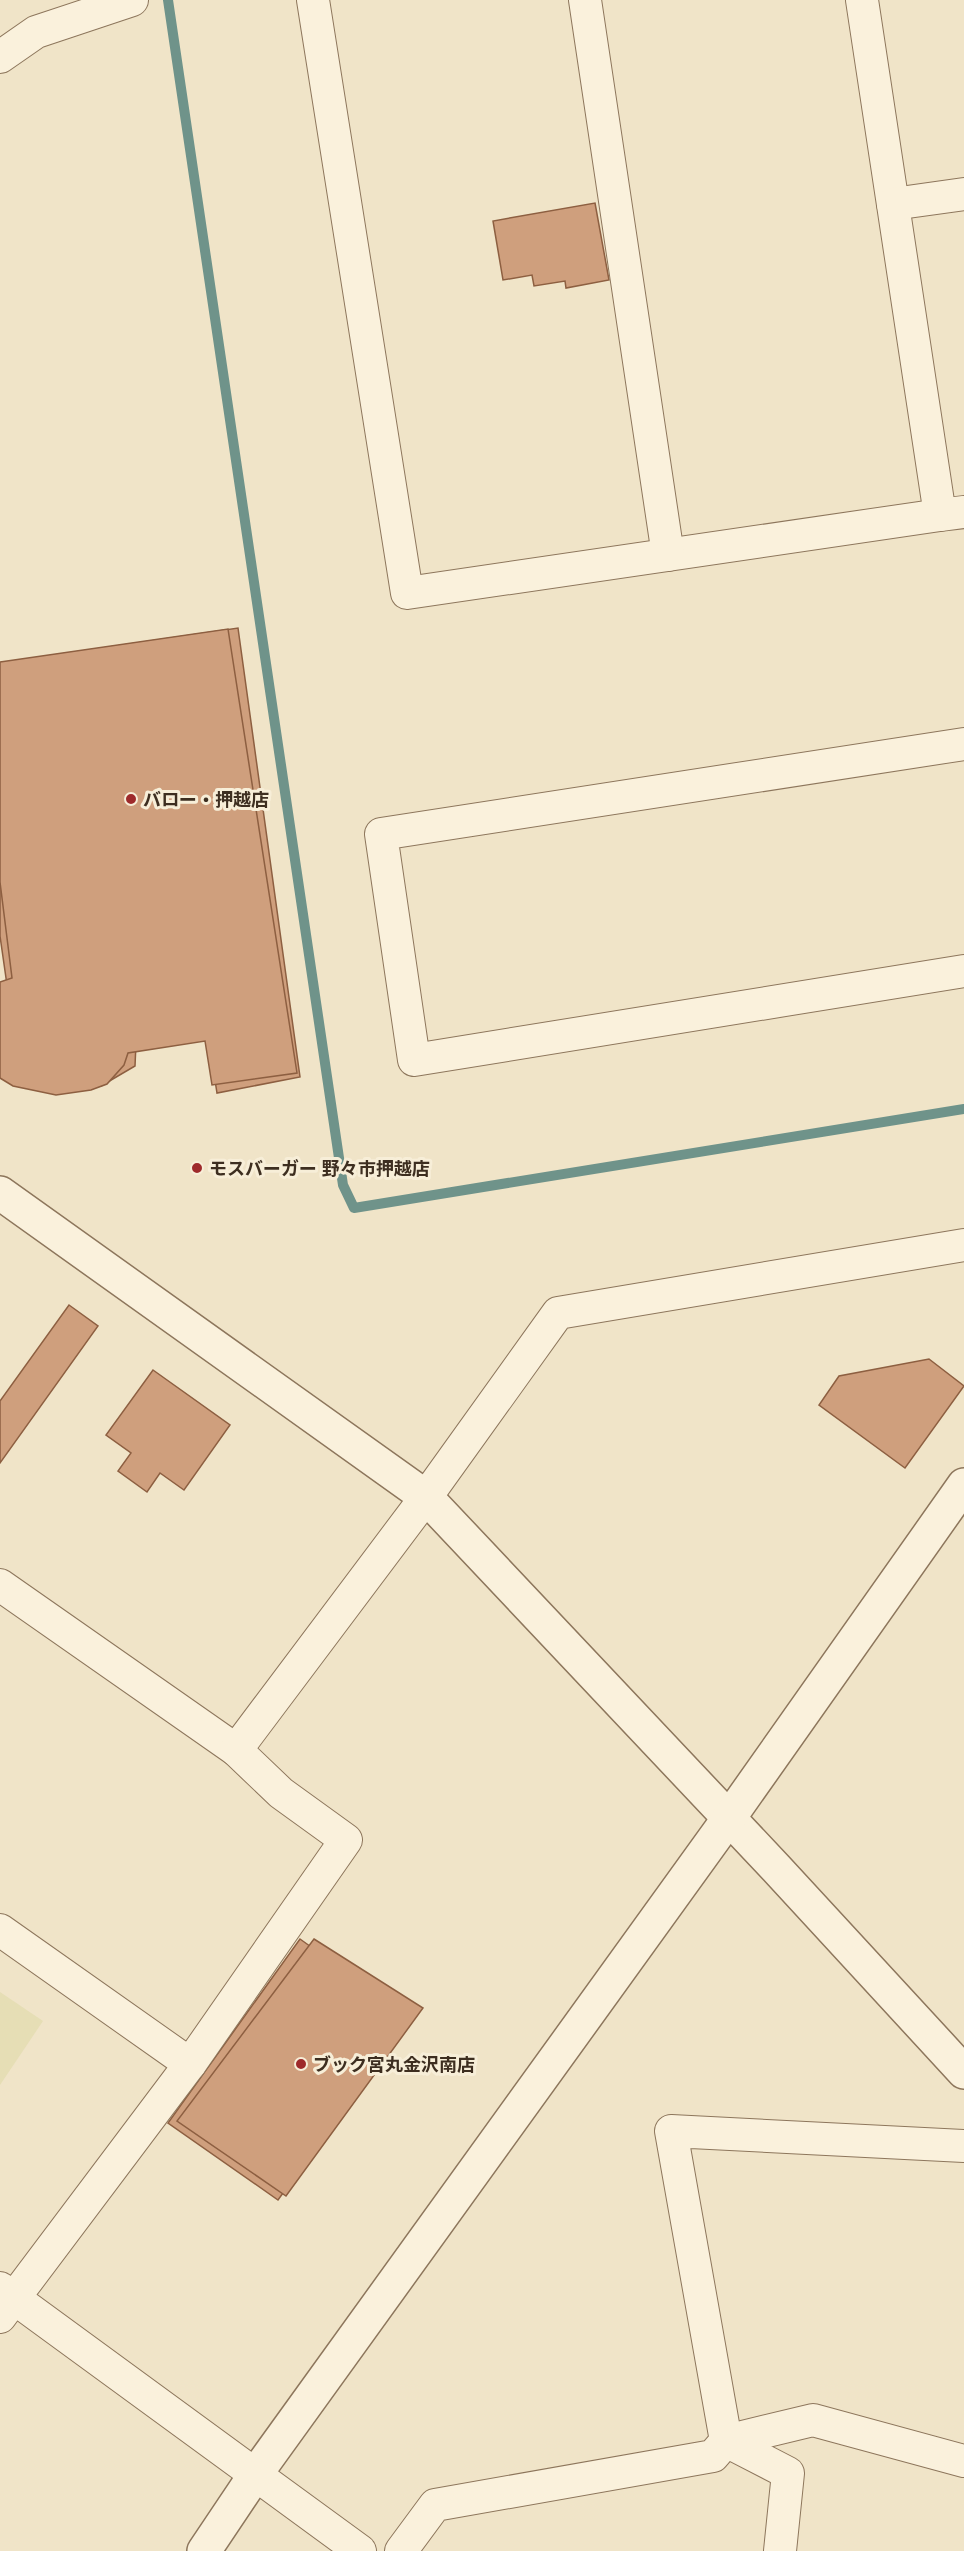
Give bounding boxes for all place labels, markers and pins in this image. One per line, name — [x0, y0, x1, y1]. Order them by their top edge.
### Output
place label: バロー・押越店 — [143, 787, 269, 811]
marker: バロー・押越店 — [124, 792, 138, 806]
place label: モスバーガー 野々市押越店 — [209, 1156, 430, 1180]
marker: モスバーガー 野々市押越店 — [190, 1161, 204, 1175]
place label: ブック宮丸金沢南店 — [313, 2052, 475, 2076]
marker: ブック宮丸金沢南店 — [294, 2057, 308, 2071]

